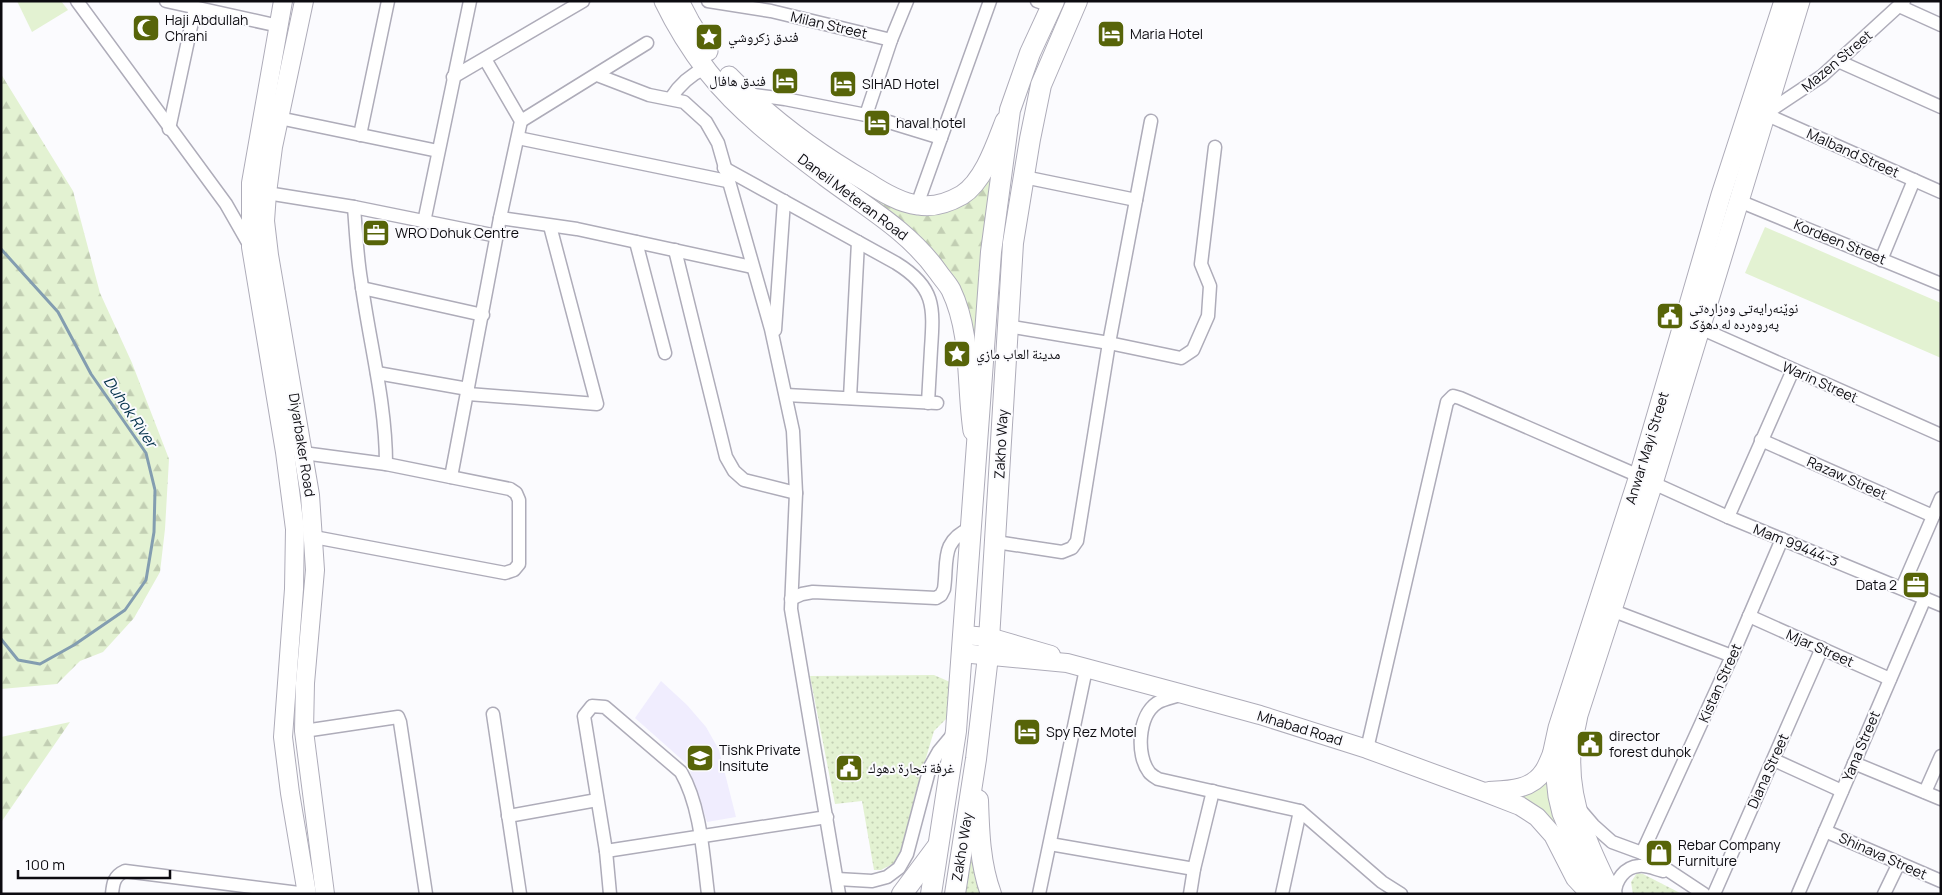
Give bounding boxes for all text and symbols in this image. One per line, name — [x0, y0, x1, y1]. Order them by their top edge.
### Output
street label: Milan Street — [789, 6, 870, 43]
place label: Haji Abdullah Chrani — [165, 10, 248, 45]
mosque icon: Haji Abdullah Chrani — [131, 13, 161, 43]
hotel icon: Maria Hotel — [1096, 19, 1126, 49]
place icon: فندق زكروشي — [694, 22, 724, 52]
place label: Maria Hotel — [1130, 24, 1203, 43]
street label: Mazen Street — [1797, 25, 1876, 96]
place label: فندق زكروشي — [728, 27, 799, 49]
hotel icon: فندق هافال — [770, 66, 800, 96]
hotel icon: SIHAD Hotel — [828, 69, 858, 99]
place label: فندق هافال — [709, 71, 766, 90]
place label: SIHAD Hotel — [862, 74, 939, 93]
hotel icon: haval hotel — [862, 108, 892, 138]
place label: haval hotel — [896, 113, 966, 132]
street label: Malband Street — [1804, 124, 1903, 182]
street label: Daneil Meteran Road — [794, 149, 912, 244]
street label: Kordeen Street — [1791, 214, 1889, 269]
office icon: WRO Dohuk Centre — [361, 218, 391, 248]
place label: WRO Dohuk Centre — [395, 223, 519, 242]
place label: نوێنەرایەتی وەزارەتی پەروەردە لە دهۆک — [1689, 298, 1798, 333]
public building icon: نوێنەرایەتی وەزارەتی پەروەردە لە دهۆک — [1655, 301, 1685, 331]
place icon: مدينة العاب مازي — [942, 339, 972, 369]
place label: مدينة العاب مازي — [976, 344, 1060, 366]
street label: Warin Street — [1779, 356, 1861, 407]
water label: Duhok River — [99, 372, 163, 454]
street label: Anwar Mayi Street — [1620, 389, 1673, 507]
street label: Diyarbaker Road — [285, 392, 320, 498]
street label: Zakho Way — [989, 408, 1012, 479]
street label: Razaw Street — [1804, 451, 1891, 504]
street label: Mam 99444-3 — [1751, 519, 1842, 570]
office icon: Data 2 — [1901, 570, 1931, 600]
place label: Data 2 — [1856, 575, 1897, 594]
street label: Mjar Street — [1783, 624, 1857, 671]
street label: Kistan Street — [1694, 640, 1746, 725]
street label: Mhabad Road — [1255, 706, 1345, 750]
street label: Yana Street — [1837, 707, 1884, 784]
hotel icon: Spy Rez Motel — [1012, 717, 1042, 747]
place label: Spy Rez Motel — [1046, 722, 1137, 741]
place label: director forest duhok — [1609, 726, 1692, 761]
public building icon: director forest duhok — [1575, 729, 1605, 759]
street label: Diana Street — [1742, 730, 1793, 811]
place label: Tishk Private Insitute — [719, 740, 801, 775]
school or university icon: Tishk Private Insitute — [685, 743, 715, 773]
public building icon: غرفة تجارة دهوك — [834, 753, 864, 783]
place label: غرفة تجارة دهوك — [868, 758, 955, 777]
street label: Zakho Way — [947, 810, 976, 883]
street label: Shinava Street — [1836, 828, 1931, 884]
place label: Rebar Company Furniture — [1678, 835, 1781, 870]
shop icon: Rebar Company Furniture — [1644, 838, 1674, 868]
scale bar — [18, 848, 170, 880]
text: 100 m — [25, 854, 65, 875]

